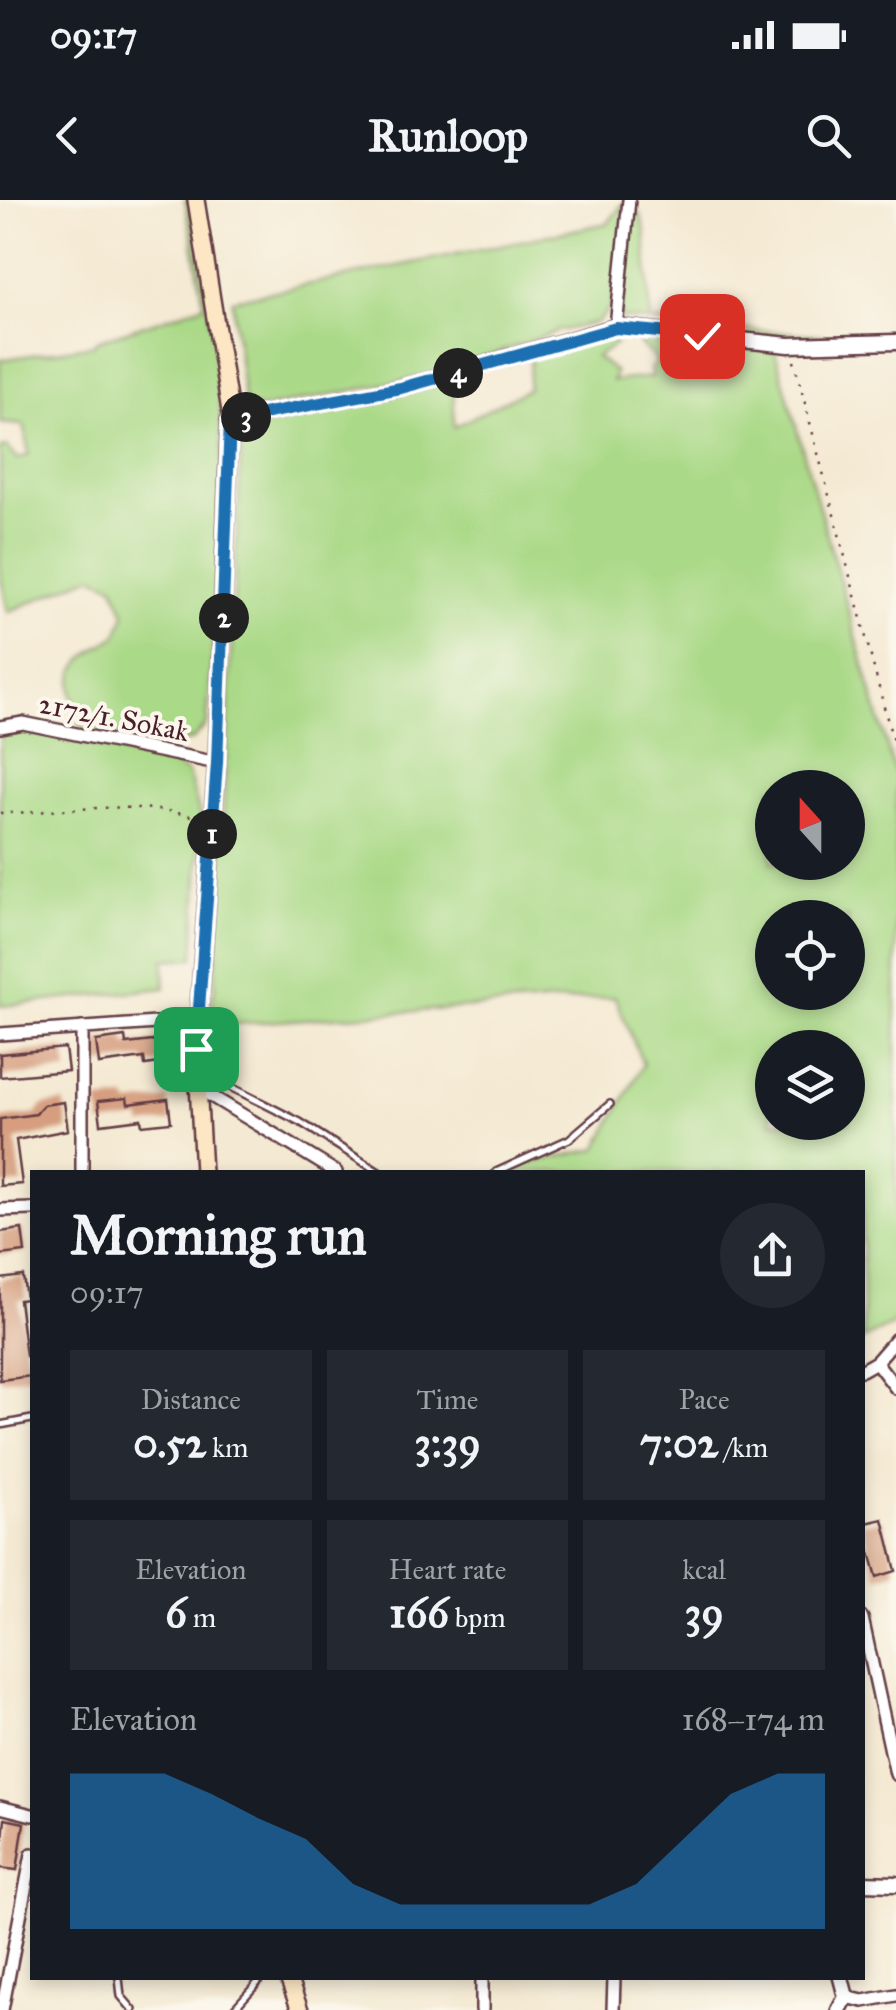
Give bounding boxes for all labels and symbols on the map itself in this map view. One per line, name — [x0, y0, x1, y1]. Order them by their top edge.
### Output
pin — [660, 294, 745, 379]
pin: 4 — [433, 348, 483, 398]
pin: 3 — [221, 392, 271, 442]
pin: 2 — [199, 593, 249, 643]
street label: 2172/1. Sokak — [36, 686, 192, 749]
north arrow — [755, 770, 865, 880]
pin: 1 — [187, 809, 237, 859]
pin — [154, 1007, 239, 1092]

